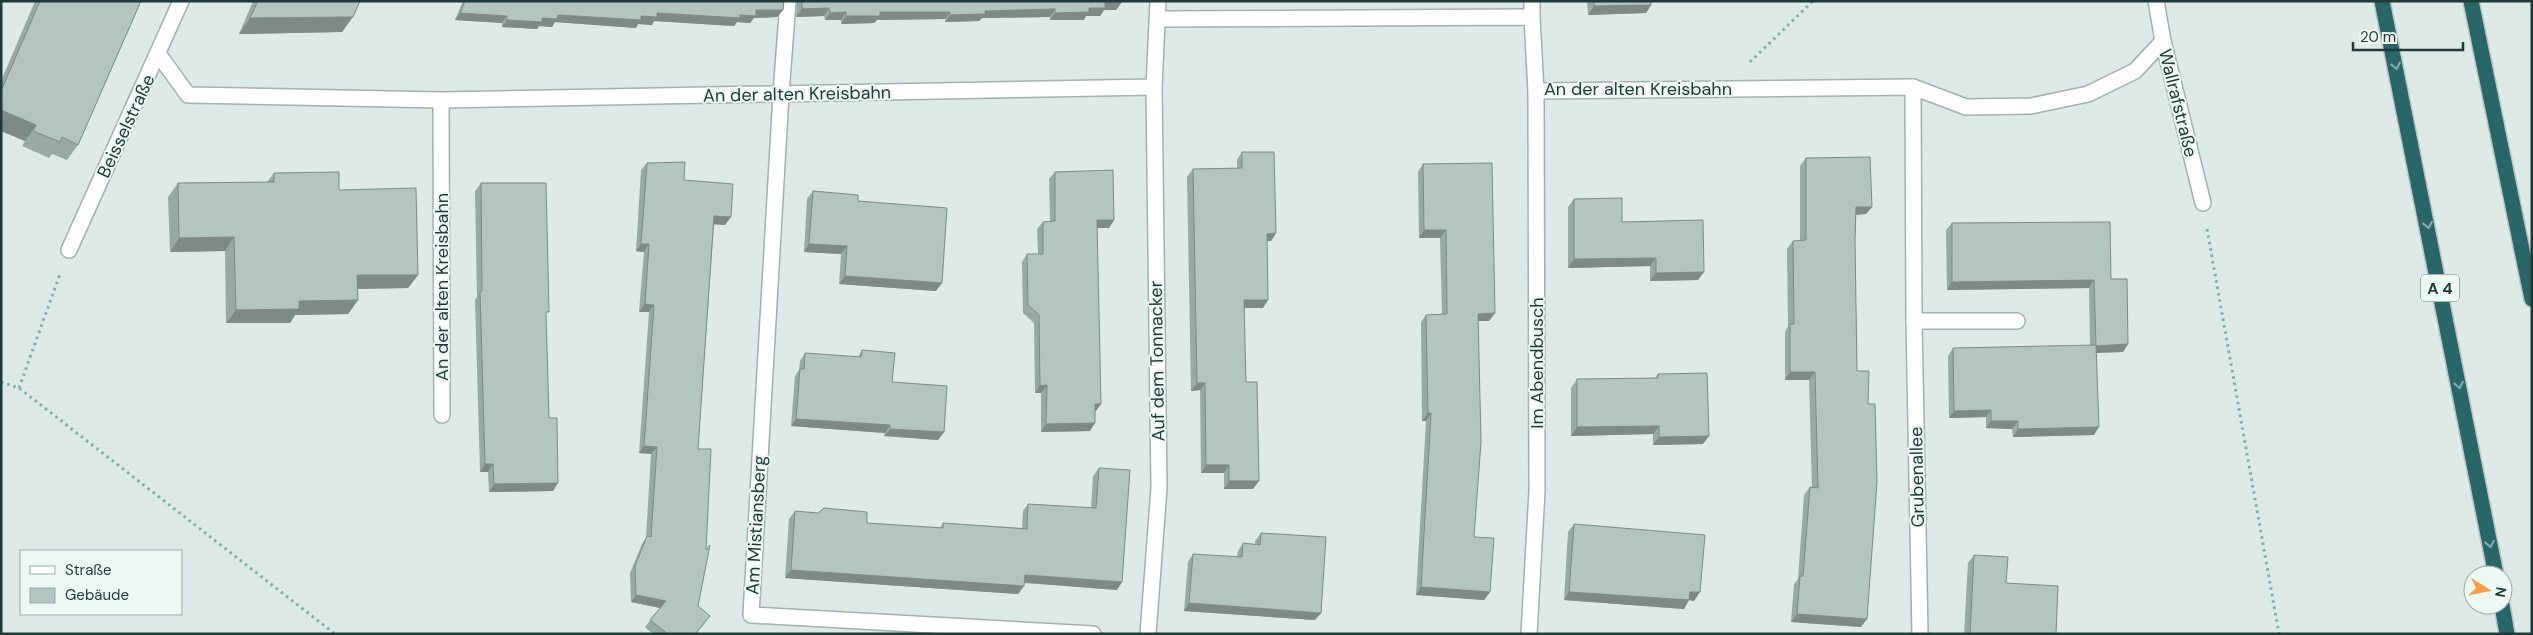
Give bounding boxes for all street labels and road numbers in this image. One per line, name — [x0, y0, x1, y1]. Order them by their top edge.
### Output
street label: Wallrafstraße — [2153, 46, 2203, 160]
street label: Beisselstraße — [92, 70, 160, 182]
street label: An der alten Kreisbahn — [1544, 77, 1732, 101]
street label: An der alten Kreisbahn — [703, 80, 891, 108]
street label: An der alten Kreisbahn — [430, 193, 454, 381]
road number: A 4 — [2421, 274, 2459, 302]
street label: Auf dem Tonnacker — [1144, 280, 1170, 441]
street label: Im Abendbusch — [1525, 297, 1549, 429]
street label: Grubenallee — [1904, 426, 1930, 528]
street label: Am Mistiansberg — [740, 455, 772, 595]

